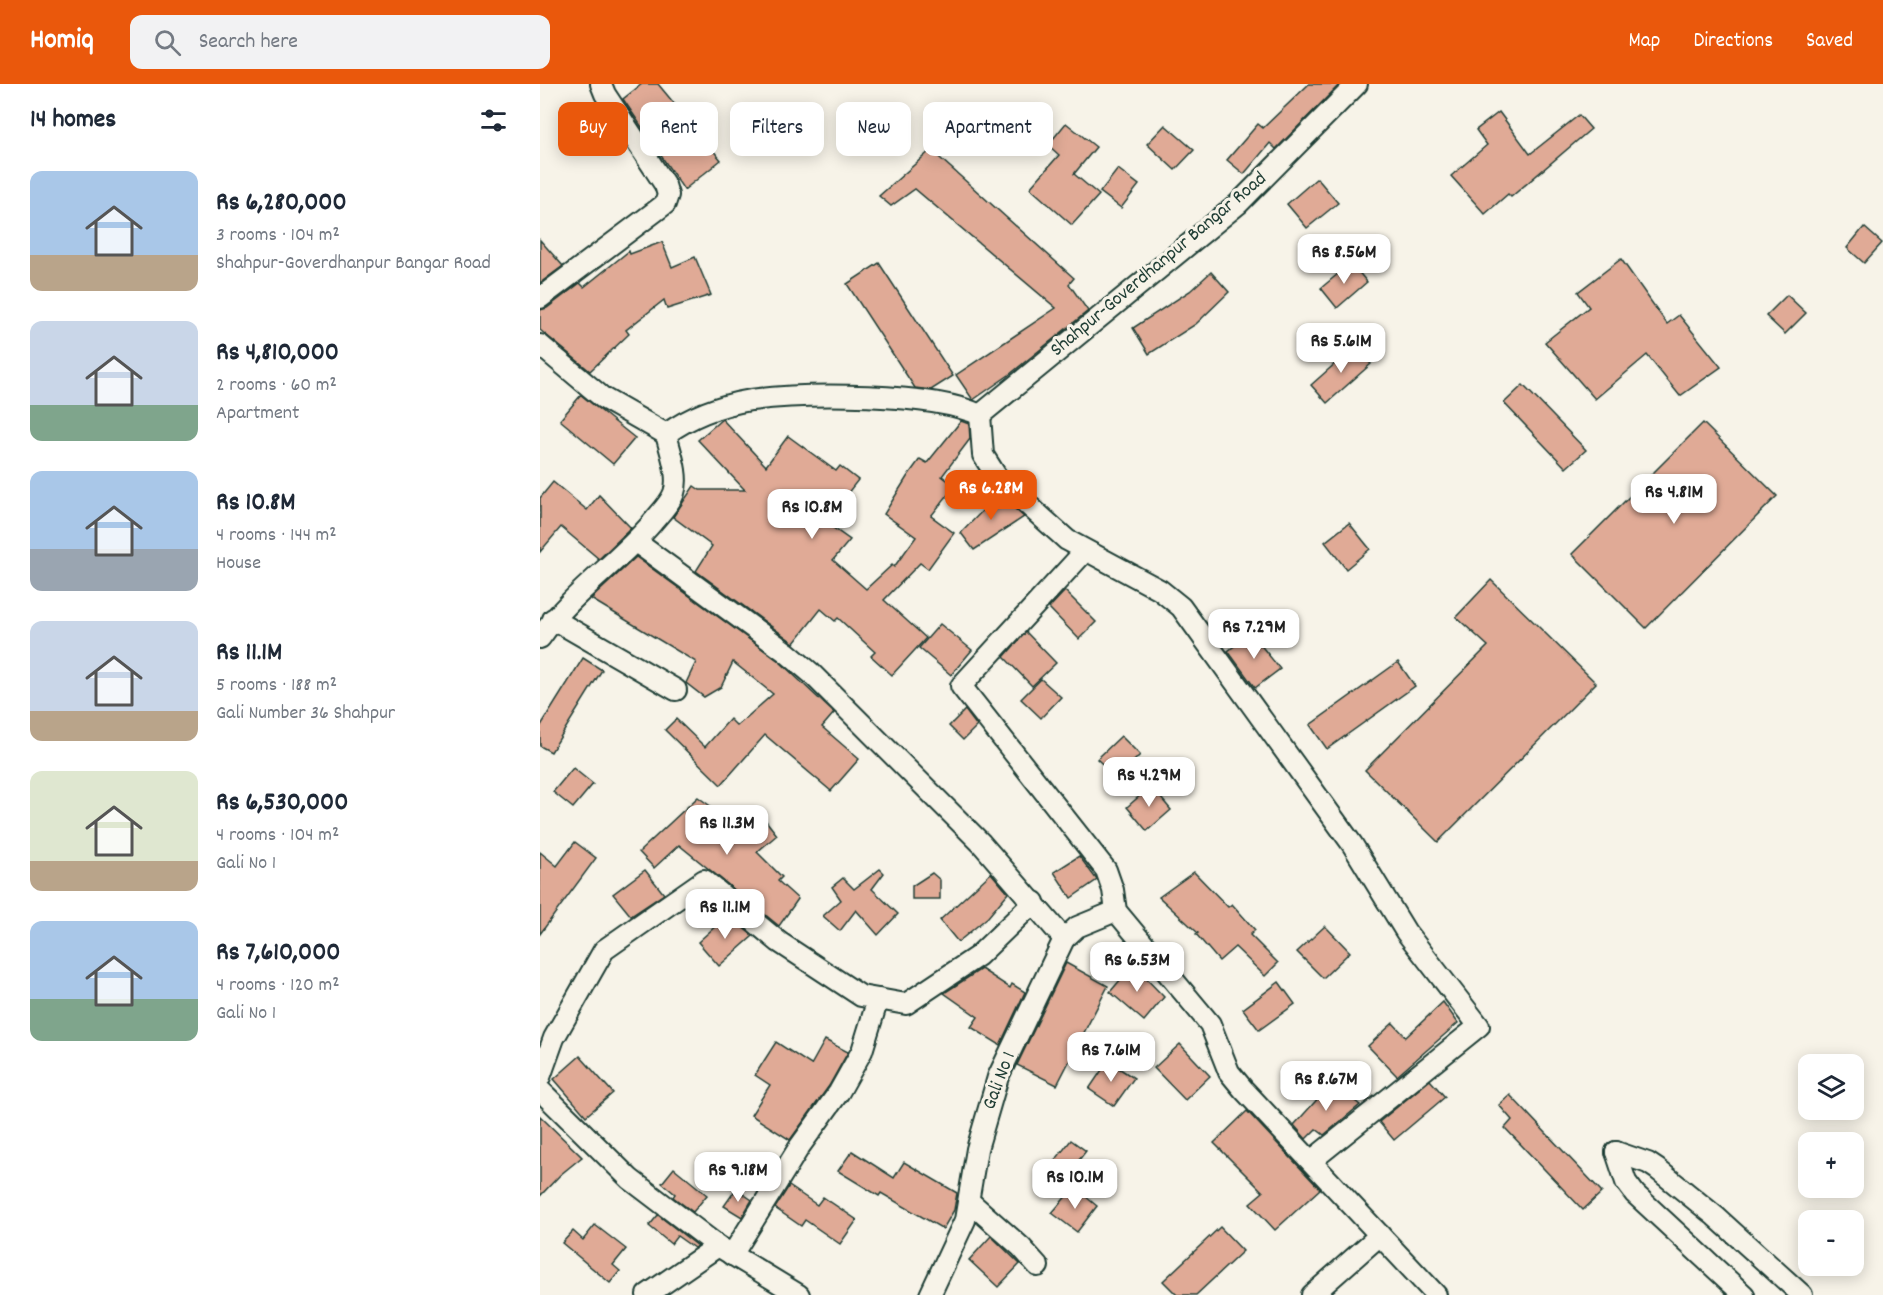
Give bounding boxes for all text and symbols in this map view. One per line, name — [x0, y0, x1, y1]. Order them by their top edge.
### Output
search box — [130, 15, 550, 69]
text: Homiq — [30, 22, 94, 62]
icon: search — [151, 26, 184, 59]
text: Search here — [199, 27, 298, 58]
text: Map — [1629, 27, 1660, 57]
text: Directions — [1693, 27, 1773, 57]
text: Saved — [1806, 27, 1853, 57]
text: 14 homes — [30, 102, 116, 139]
chip: Buy — [558, 102, 628, 156]
chip: Rent — [640, 102, 718, 156]
chip: Filters — [730, 102, 824, 156]
chip: New — [836, 102, 911, 156]
chip: Apartment — [923, 102, 1053, 156]
icon: filters — [477, 104, 510, 137]
street label: Shahpur-Goverdhanpur Bangar Road — [1045, 166, 1273, 364]
text: Rs 6,280,000 — [216, 185, 347, 222]
icon: home — [78, 195, 150, 267]
text: 3 rooms · 104 m² — [216, 222, 340, 250]
pin: Rs 8.56M — [1282, 234, 1406, 285]
text: Rs 8.56M — [1312, 239, 1376, 267]
text: Shahpur-Goverdhanpur Bangar Road — [216, 250, 491, 278]
pin: Rs 5.61M — [1279, 323, 1403, 374]
text: Rs 5.61M — [1310, 328, 1372, 356]
text: Rs 4,810,000 — [216, 335, 339, 372]
icon: home — [78, 345, 150, 417]
text: 2 rooms · 60 m² — [216, 372, 337, 400]
text: Apartment — [216, 400, 299, 428]
pin: Rs 6.28M — [929, 470, 1053, 521]
pin: Rs 4.81M — [1612, 474, 1736, 525]
text: Rs 6.28M — [959, 475, 1023, 503]
text: Rs 4.81M — [1645, 479, 1703, 507]
text: Rs 10.8M — [216, 485, 295, 522]
pin: Rs 10.8M — [750, 489, 874, 540]
text: Rs 10.8M — [781, 494, 843, 522]
icon: home — [78, 495, 150, 567]
text: 4 rooms · 144 m² — [216, 522, 337, 550]
text: House — [216, 550, 261, 578]
pin: Rs 7.29M — [1192, 609, 1316, 660]
text: Rs 7.29M — [1222, 614, 1286, 642]
text: Rs 11.1M — [216, 635, 282, 672]
icon: home — [78, 645, 150, 717]
text: 5 rooms · 188 m² — [216, 672, 337, 700]
text: Gali Number 36 Shahpur — [216, 700, 395, 728]
pin: Rs 4.29M — [1087, 757, 1211, 808]
text: Rs 4.29M — [1117, 762, 1181, 790]
text: Rs 6,530,000 — [216, 785, 348, 822]
icon: home — [78, 795, 150, 867]
pin: Rs 11.3M — [665, 805, 789, 856]
text: Rs 11.3M — [699, 810, 755, 838]
text: 4 rooms · 104 m² — [216, 822, 339, 850]
text: Gali No 1 — [216, 850, 276, 878]
pin: Rs 11.1M — [663, 889, 787, 940]
text: Rs 11.1M — [700, 894, 750, 922]
text: Rs 7,610,000 — [216, 935, 341, 972]
pin: Rs 6.53M — [1075, 942, 1199, 993]
icon: home — [78, 945, 150, 1017]
text: Rs 6.53M — [1104, 947, 1170, 975]
text: 4 rooms · 120 m² — [216, 972, 340, 1000]
text: Gali No 1 — [216, 1000, 276, 1028]
pin: Rs 7.61M — [1049, 1032, 1173, 1083]
text: Rs 7.61M — [1081, 1037, 1141, 1065]
street label: Gali No 1 — [976, 1048, 1024, 1114]
map controls — [1798, 1054, 1864, 1276]
button: layers — [1798, 1054, 1864, 1120]
pin: Rs 8.67M — [1264, 1061, 1388, 1112]
text: Rs 8.67M — [1294, 1066, 1358, 1094]
button: + — [1798, 1132, 1864, 1198]
pin: Rs 9.18M — [676, 1152, 800, 1203]
text: Rs 9.18M — [708, 1157, 768, 1185]
pin: Rs 10.1M — [1013, 1159, 1137, 1210]
text: Rs 10.1M — [1046, 1164, 1104, 1192]
button: − — [1798, 1210, 1864, 1276]

